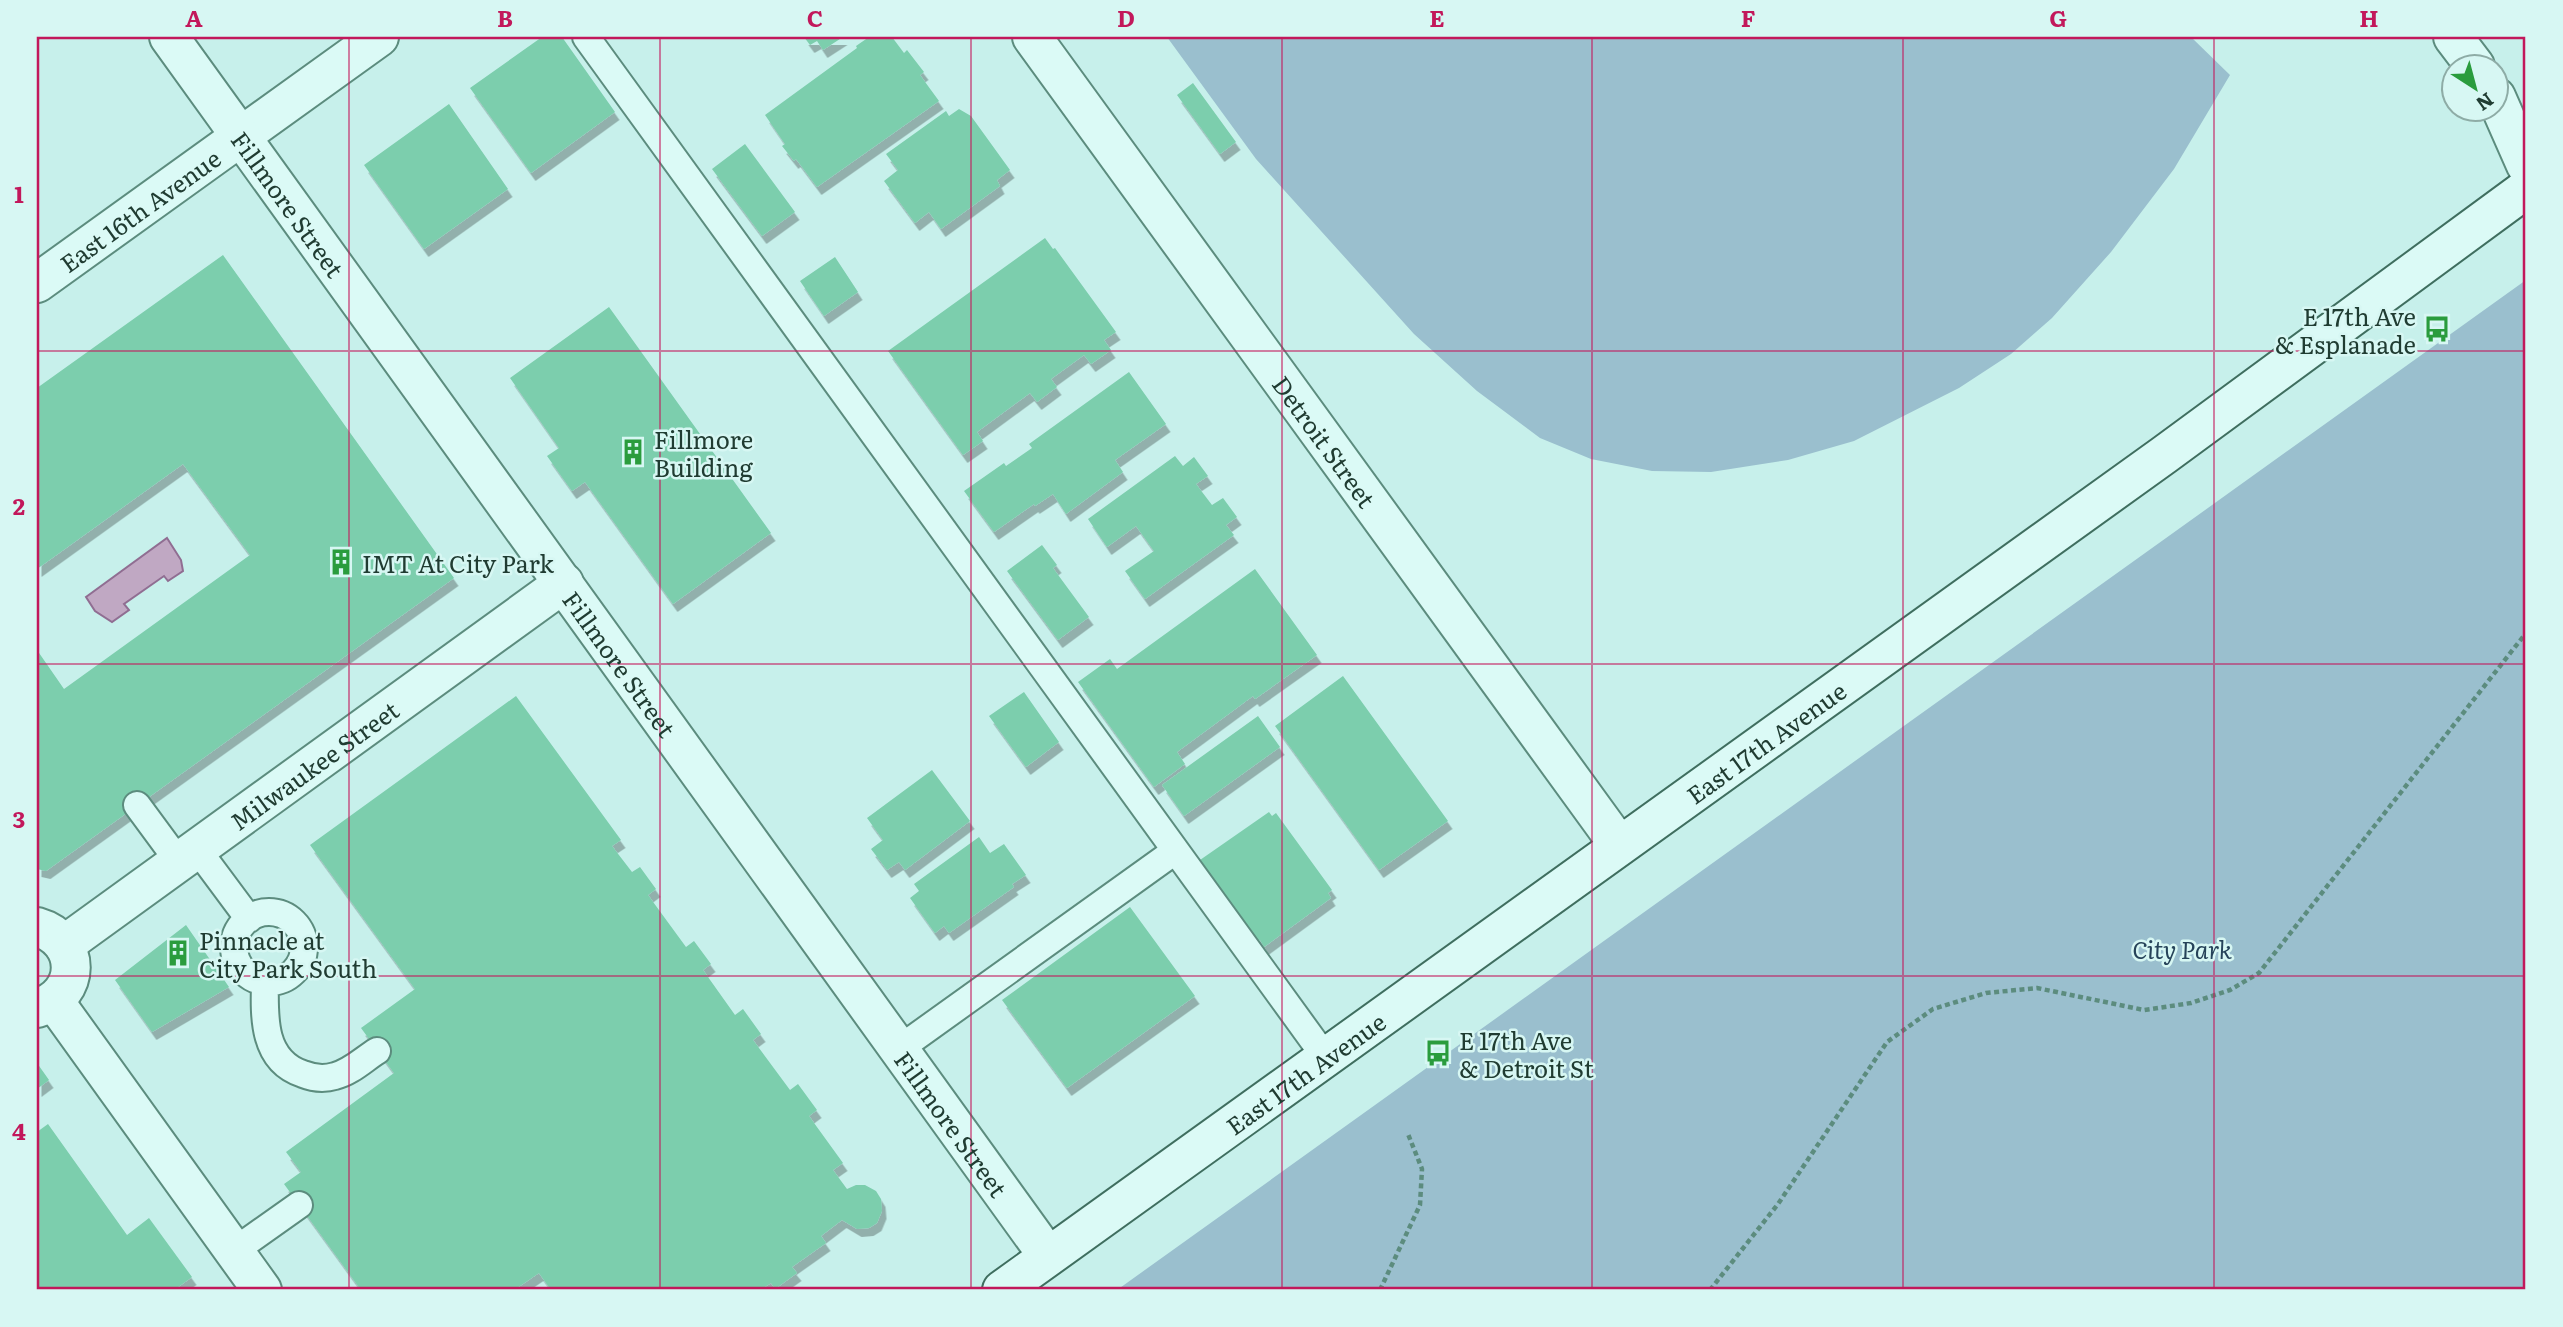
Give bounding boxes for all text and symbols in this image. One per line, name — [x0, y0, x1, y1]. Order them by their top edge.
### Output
text: A — [185, 0, 203, 34]
text: B — [497, 0, 513, 34]
text: C — [807, 0, 823, 34]
text: D — [1117, 0, 1135, 34]
text: E — [1429, 0, 1445, 34]
text: F — [1741, 0, 1756, 34]
text: G — [2049, 0, 2067, 34]
text: H — [2359, 0, 2379, 34]
north arrow — [2440, 52, 2510, 122]
text: N — [2471, 87, 2500, 119]
street label: Fillmore Street — [224, 123, 354, 284]
street label: East 16th Avenue — [52, 140, 227, 279]
text: 1 — [14, 176, 24, 210]
place label: E 17th Ave & Esplanade — [2275, 298, 2416, 361]
bus stop icon: E 17th Ave & Esplanade — [2422, 314, 2452, 344]
street label: Detroit Street — [1265, 368, 1385, 514]
place label: Fillmore Building — [654, 421, 753, 484]
building icon: Fillmore Building — [618, 437, 648, 467]
text: 2 — [13, 488, 25, 522]
place label: IMT At City Park — [362, 545, 554, 580]
building icon: IMT At City Park — [326, 547, 356, 577]
street label: Fillmore Street — [556, 583, 685, 744]
street label: East 17th Avenue — [1678, 672, 1852, 811]
street label: Milwaukee Street — [222, 691, 405, 837]
text: 3 — [13, 801, 25, 835]
place label: Pinnacle at City Park South — [199, 922, 377, 985]
park label: City Park — [2132, 931, 2233, 966]
building icon: Pinnacle at City Park South — [163, 938, 193, 968]
street label: East 17th Avenue — [1218, 1003, 1392, 1142]
place label: E 17th Ave & Detroit St — [1459, 1022, 1594, 1085]
bus stop icon: E 17th Ave & Detroit St — [1423, 1038, 1453, 1068]
street label: Fillmore Street — [887, 1043, 1017, 1204]
text: 4 — [12, 1113, 26, 1147]

